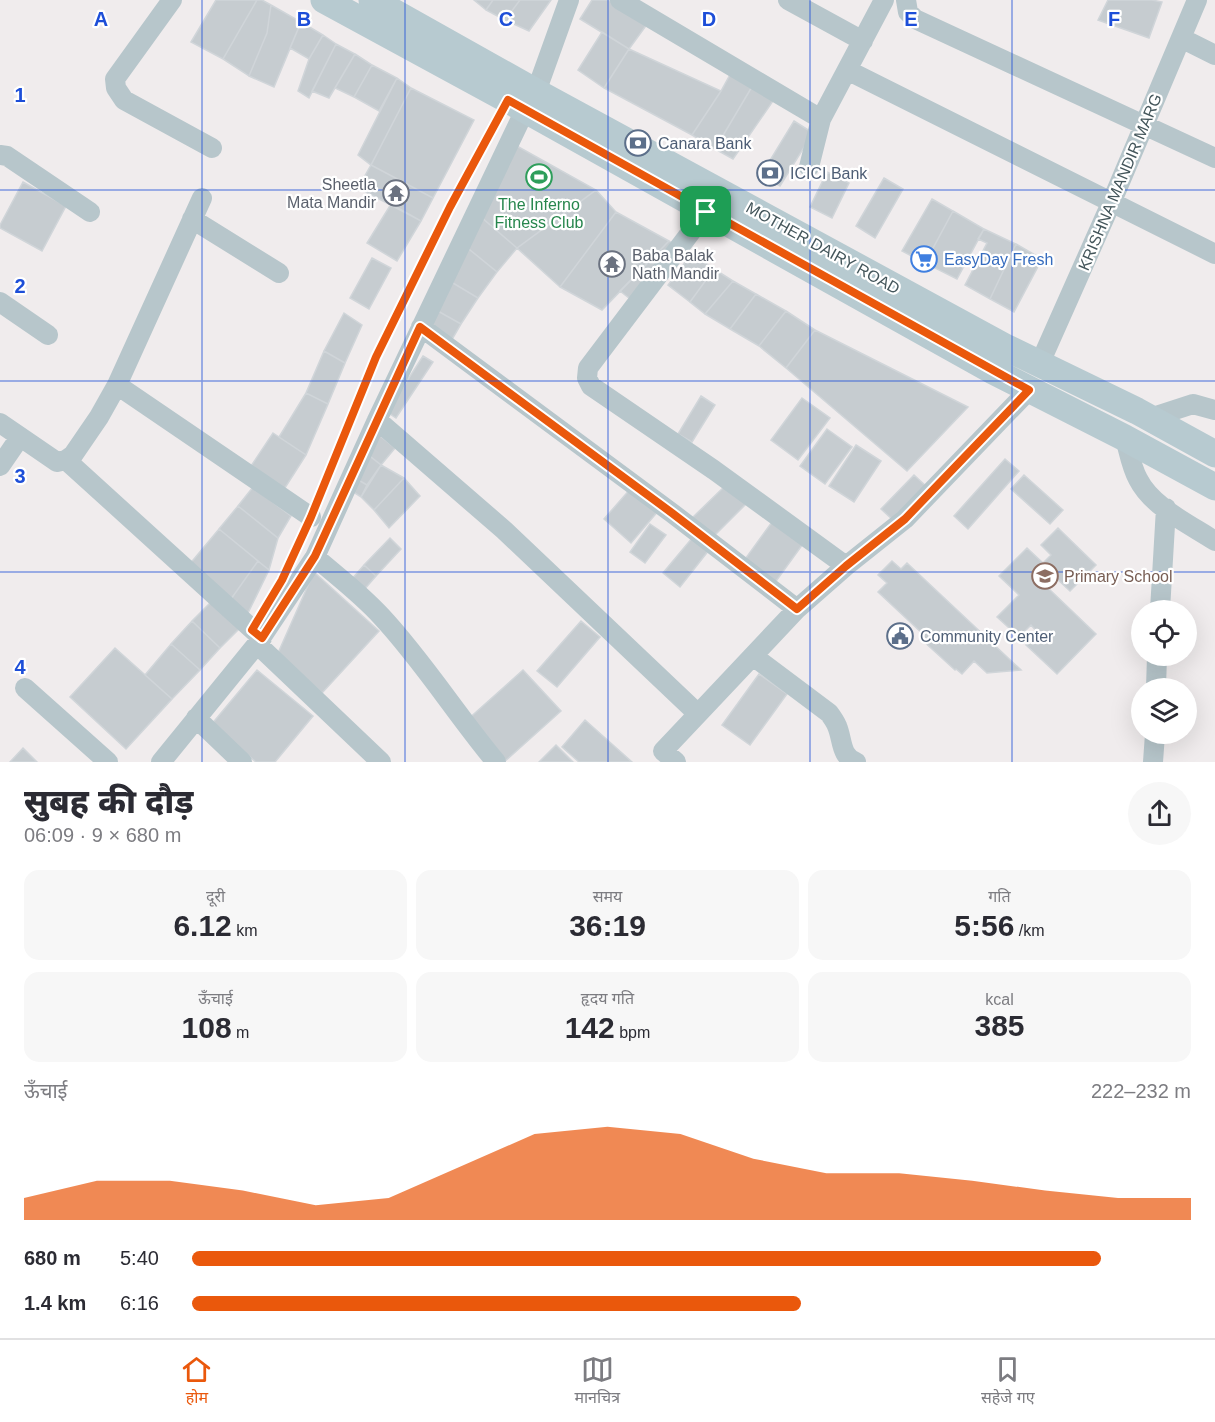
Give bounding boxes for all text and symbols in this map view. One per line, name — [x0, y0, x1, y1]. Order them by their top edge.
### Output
text: A — [94, 8, 108, 30]
text: B — [297, 8, 311, 30]
text: C — [499, 8, 513, 30]
text: D — [702, 8, 716, 30]
text: E — [904, 8, 918, 30]
text: F — [1108, 8, 1120, 30]
text: 1 — [14, 84, 26, 106]
street label: KRISHNA MANDIR MARG — [1075, 91, 1165, 273]
bank icon: Canara Bank — [623, 128, 653, 158]
place label: Canara Bank — [658, 135, 752, 152]
bank icon: ICICI Bank — [755, 158, 785, 188]
sports icon: The Inferno Fitness Club — [524, 162, 554, 192]
place label: ICICI Bank — [790, 165, 868, 182]
place label: Sheetla Mata Mandir — [287, 176, 377, 211]
temple icon: Sheetla Mata Mandir — [381, 178, 411, 208]
pin — [680, 186, 731, 237]
icon: arrive — [689, 195, 722, 228]
place label: The Inferno Fitness Club — [495, 196, 584, 231]
street label: MOTHER DAIRY ROAD — [743, 199, 903, 297]
supermarket icon: EasyDay Fresh — [909, 244, 939, 274]
place label: Baba Balak Nath Mandir — [632, 247, 720, 282]
temple icon: Baba Balak Nath Mandir — [597, 249, 627, 279]
place label: EasyDay Fresh — [944, 251, 1053, 268]
text: 2 — [14, 275, 26, 297]
text: 3 — [14, 465, 26, 487]
school or university icon: Primary School — [1030, 561, 1060, 591]
place label: Primary School — [1064, 568, 1172, 585]
map controls — [1131, 600, 1197, 744]
button: locate — [1131, 600, 1197, 666]
public building icon: Community Center — [885, 621, 915, 651]
place label: Community Center — [920, 628, 1054, 645]
text: 4 — [14, 656, 26, 678]
button: layers — [1131, 678, 1197, 744]
button: share — [1128, 782, 1191, 845]
text: सुबह की दौड़ — [24, 783, 193, 820]
text: 06:09 · 9 × 680 m — [24, 824, 181, 846]
text: दूरी — [206, 888, 225, 905]
text: समय — [593, 888, 622, 905]
text: गति — [988, 888, 1011, 905]
text: 6.12 — [173, 909, 232, 942]
text: 36:19 — [569, 909, 646, 942]
text: 5:56 — [954, 909, 1014, 942]
text: km — [232, 922, 258, 939]
text: /km — [1014, 922, 1045, 939]
text: ऊँचाई — [198, 990, 233, 1007]
text: हृदय गति — [581, 990, 634, 1007]
text: kcal — [985, 991, 1014, 1008]
text: 385 — [974, 1009, 1025, 1042]
text: 108 — [182, 1011, 232, 1044]
text: 142 — [565, 1011, 615, 1044]
text: m — [232, 1024, 249, 1041]
text: bpm — [615, 1024, 650, 1041]
text: ऊँचाई — [24, 1080, 67, 1102]
text: 222–232 m — [1091, 1080, 1191, 1102]
text: 680 m — [24, 1247, 81, 1269]
text: 5:40 — [120, 1247, 159, 1269]
text: 1.4 km — [24, 1292, 86, 1314]
text: 6:16 — [120, 1292, 159, 1314]
tab: होम — [180, 1353, 213, 1410]
tab: मानचित्र — [574, 1353, 620, 1410]
tab: सहेजे गए — [981, 1353, 1035, 1410]

